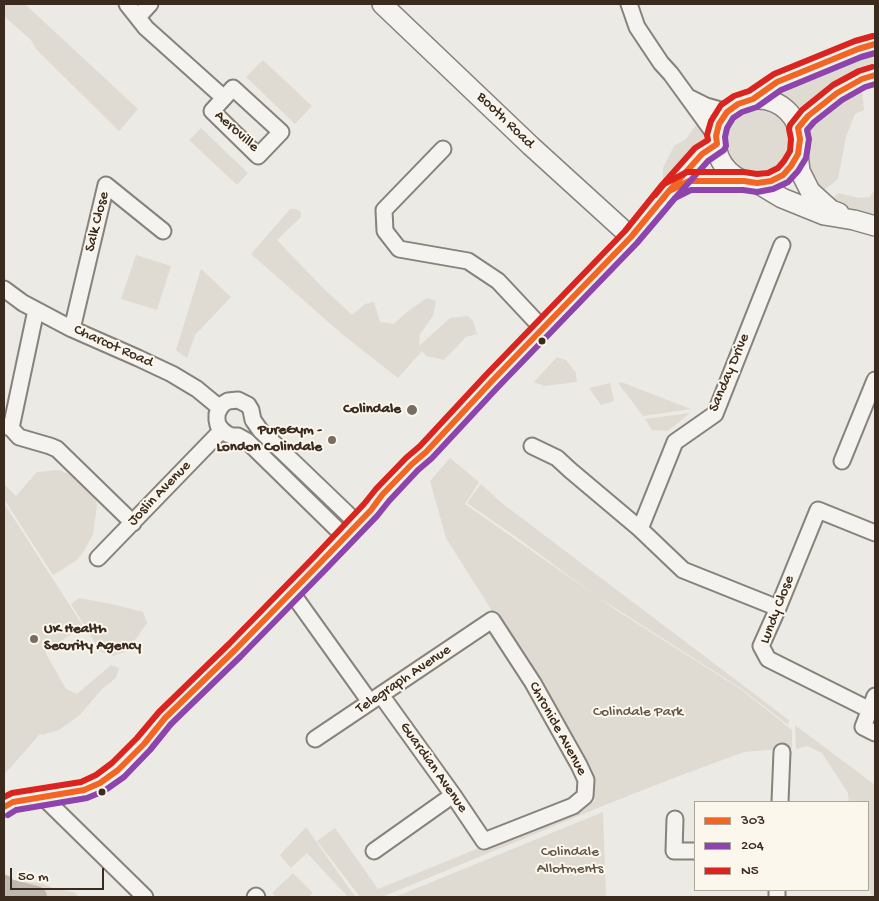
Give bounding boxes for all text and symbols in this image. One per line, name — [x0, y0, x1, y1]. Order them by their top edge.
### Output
street label: Booth Road — [472, 89, 538, 153]
street label: Aeroville — [210, 107, 262, 157]
street label: Salk Close — [82, 190, 114, 254]
street label: Charcot Road — [70, 321, 156, 373]
street label: Sanday Drive — [705, 331, 755, 415]
unlabelled marker — [537, 336, 547, 346]
place label: Colindale — [343, 401, 401, 419]
marker: Colindale — [405, 403, 419, 417]
place label: PureGym - London Colindale — [217, 422, 322, 457]
marker: PureGym - London Colindale — [326, 434, 338, 446]
street label: Joslin Avenue — [124, 458, 196, 530]
street label: Lundy Close — [757, 573, 799, 647]
place label: UK Health Security Agency — [44, 621, 141, 656]
marker: UK Health Security Agency — [28, 633, 40, 645]
street label: Telegraph Avenue — [353, 642, 455, 718]
street label: Chronicle Avenue — [524, 679, 590, 779]
park label: Colindale Park — [593, 704, 683, 722]
street label: Guardian Avenue — [395, 719, 471, 817]
unlabelled marker — [97, 787, 107, 797]
legend — [694, 801, 869, 891]
text: 303 — [741, 812, 765, 830]
text: 204 — [741, 837, 764, 855]
park label: Colindale Allotments — [537, 844, 603, 879]
scale bar — [12, 858, 106, 890]
text: N5 — [741, 862, 759, 880]
text: 50 m — [18, 868, 49, 886]

